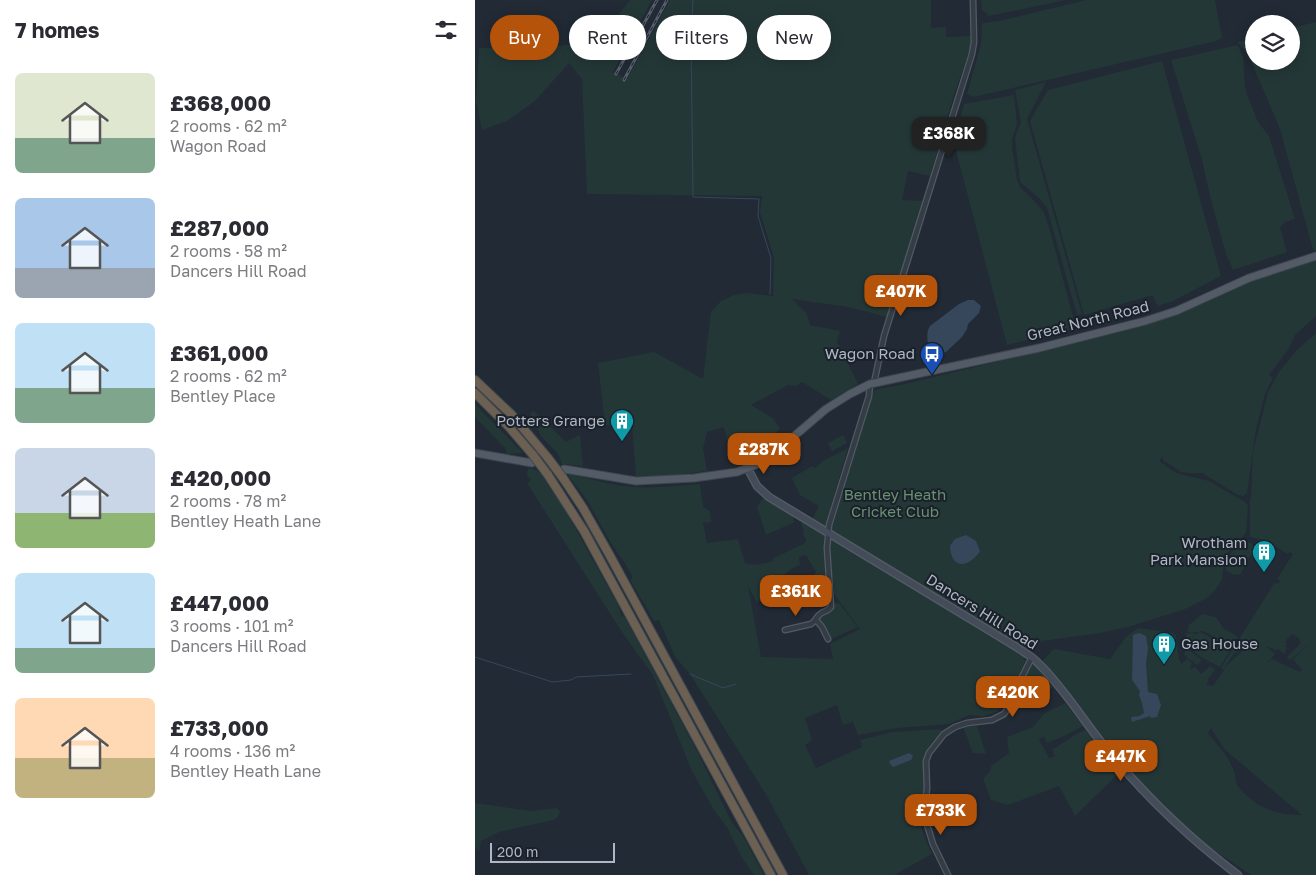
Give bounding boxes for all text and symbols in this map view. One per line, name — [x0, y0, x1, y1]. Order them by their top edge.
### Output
chip: Buy — [490, 15, 559, 60]
chip: Rent — [569, 15, 646, 60]
chip: Filters — [656, 15, 747, 60]
chip: New — [757, 15, 831, 60]
map controls — [1245, 15, 1300, 70]
button: layers — [1245, 15, 1300, 70]
icon: filters — [432, 16, 460, 44]
text: 7 homes — [15, 17, 100, 43]
text: £368,000 — [170, 90, 271, 116]
icon: home — [55, 93, 115, 153]
text: 2 rooms · 62 m² — [170, 116, 287, 136]
pin: £368K — [914, 116, 984, 159]
text: £368K — [923, 123, 975, 143]
text: Wagon Road — [170, 136, 266, 156]
text: £287,000 — [170, 215, 269, 241]
icon: home — [55, 218, 115, 278]
text: 2 rooms · 58 m² — [170, 241, 287, 261]
text: Dancers Hill Road — [170, 261, 307, 281]
pin: £407K — [866, 274, 936, 317]
text: £407K — [875, 281, 927, 301]
street label: Great North Road — [1025, 296, 1151, 344]
text: £361,000 — [170, 340, 269, 366]
bus stop icon: Wagon Road — [919, 341, 945, 375]
icon: home — [55, 343, 115, 403]
place label: Wagon Road — [825, 344, 915, 362]
text: 2 rooms · 62 m² — [170, 366, 287, 386]
text: Bentley Place — [170, 386, 276, 406]
building icon: Potters Grange — [609, 408, 635, 442]
place label: Potters Grange — [496, 411, 605, 429]
pin: £287K — [729, 432, 799, 475]
text: £287K — [739, 439, 789, 459]
text: £420,000 — [170, 465, 271, 491]
icon: home — [55, 468, 115, 528]
park label: Bentley Heath Cricket Club — [844, 485, 946, 520]
text: 2 rooms · 78 m² — [170, 491, 286, 511]
text: Bentley Heath Lane — [170, 511, 321, 531]
place label: Wrotham Park Mansion — [1150, 533, 1247, 568]
building icon: Wrotham Park Mansion — [1251, 539, 1277, 573]
street label: Dancers Hill Road — [923, 570, 1042, 653]
pin: £361K — [761, 574, 831, 617]
text: £361K — [771, 581, 821, 601]
text: £447,000 — [170, 590, 269, 616]
icon: home — [55, 593, 115, 653]
text: 3 rooms · 101 m² — [170, 616, 293, 636]
building icon: Gas House — [1151, 631, 1177, 665]
place label: Gas House — [1181, 634, 1258, 652]
text: Dancers Hill Road — [170, 636, 307, 656]
pin: £420K — [978, 676, 1048, 718]
text: £420K — [987, 682, 1039, 702]
text: £733,000 — [170, 715, 269, 741]
icon: home — [55, 718, 115, 778]
pin: £447K — [1086, 740, 1156, 782]
text: 4 rooms · 136 m² — [170, 741, 295, 761]
text: £447K — [1096, 746, 1146, 766]
text: Bentley Heath Lane — [170, 761, 321, 781]
pin: £733K — [906, 794, 976, 836]
text: £733K — [916, 800, 966, 820]
scale bar — [490, 840, 615, 863]
text: 200 m — [497, 843, 538, 860]

